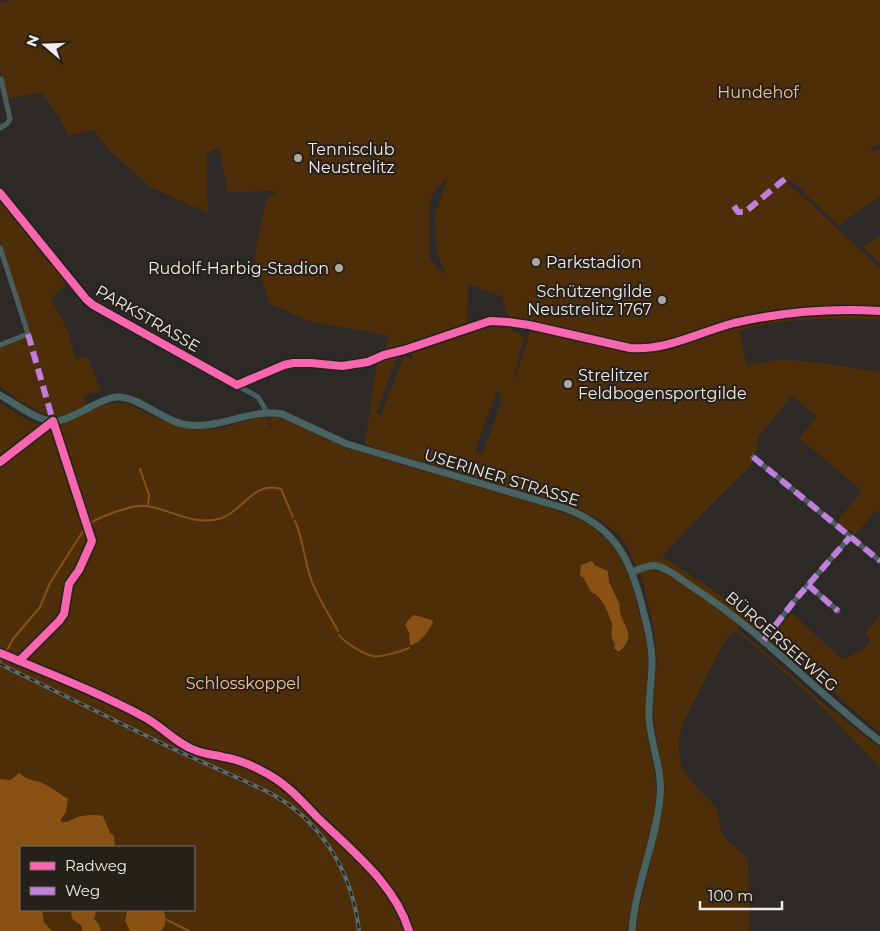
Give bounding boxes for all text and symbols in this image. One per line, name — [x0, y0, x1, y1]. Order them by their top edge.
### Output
north arrow — [20, 20, 70, 70]
text: N — [22, 32, 43, 49]
park label: Hundehof — [717, 83, 799, 102]
place label: Tennisclub Neustrelitz — [308, 140, 395, 177]
marker: Tennisclub Neustrelitz — [292, 152, 304, 164]
place label: Parkstadion — [546, 253, 642, 272]
marker: Parkstadion — [530, 256, 542, 268]
place label: Rudolf-Harbig-Stadion — [148, 259, 329, 278]
marker: Rudolf-Harbig-Stadion — [333, 262, 345, 274]
street label: PARKSTRASSE — [92, 281, 203, 356]
place label: Schützengilde Neustrelitz 1767 — [527, 282, 652, 319]
marker: Schützengilde Neustrelitz 1767 — [656, 294, 668, 306]
place label: Strelitzer Feldbogensportgilde — [578, 366, 747, 403]
marker: Strelitzer Feldbogensportgilde — [562, 378, 574, 390]
street label: USERINER STRASSE — [422, 445, 582, 510]
street label: BÜRGERSEEWEG — [722, 587, 842, 695]
park label: Schlosskoppel — [186, 674, 300, 693]
legend — [20, 846, 195, 911]
text: Radweg — [65, 856, 127, 875]
scale bar — [700, 878, 782, 910]
text: Weg — [65, 881, 100, 900]
text: 100 m — [708, 886, 753, 905]

